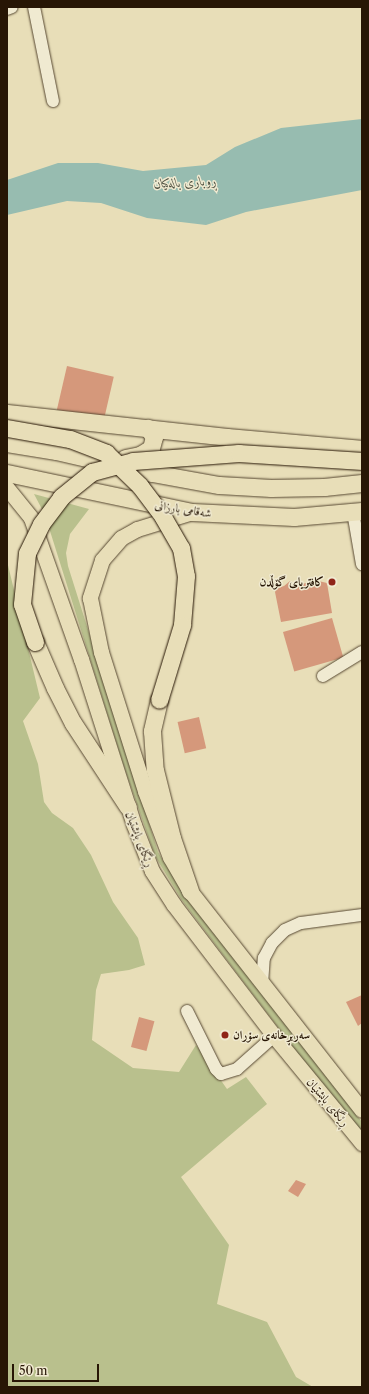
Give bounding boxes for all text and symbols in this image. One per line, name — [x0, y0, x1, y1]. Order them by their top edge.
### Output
water label: ڕوباری بالەکیان — [153, 173, 217, 191]
street label: شەقامی بارزانی — [154, 497, 212, 521]
place label: کافتریای گۆڵدن — [259, 575, 324, 589]
marker: کافتریای گۆڵدن — [327, 577, 337, 587]
street label: ڕێگای باپشتیان — [123, 809, 157, 869]
place label: سەربڕخانەی سۆران — [233, 1028, 310, 1042]
marker: سەربڕخانەی سۆران — [220, 1030, 230, 1040]
street label: ڕێگای باپشتیان — [304, 1075, 352, 1129]
scale bar — [14, 1356, 101, 1382]
text: 50 m — [19, 1363, 48, 1378]

